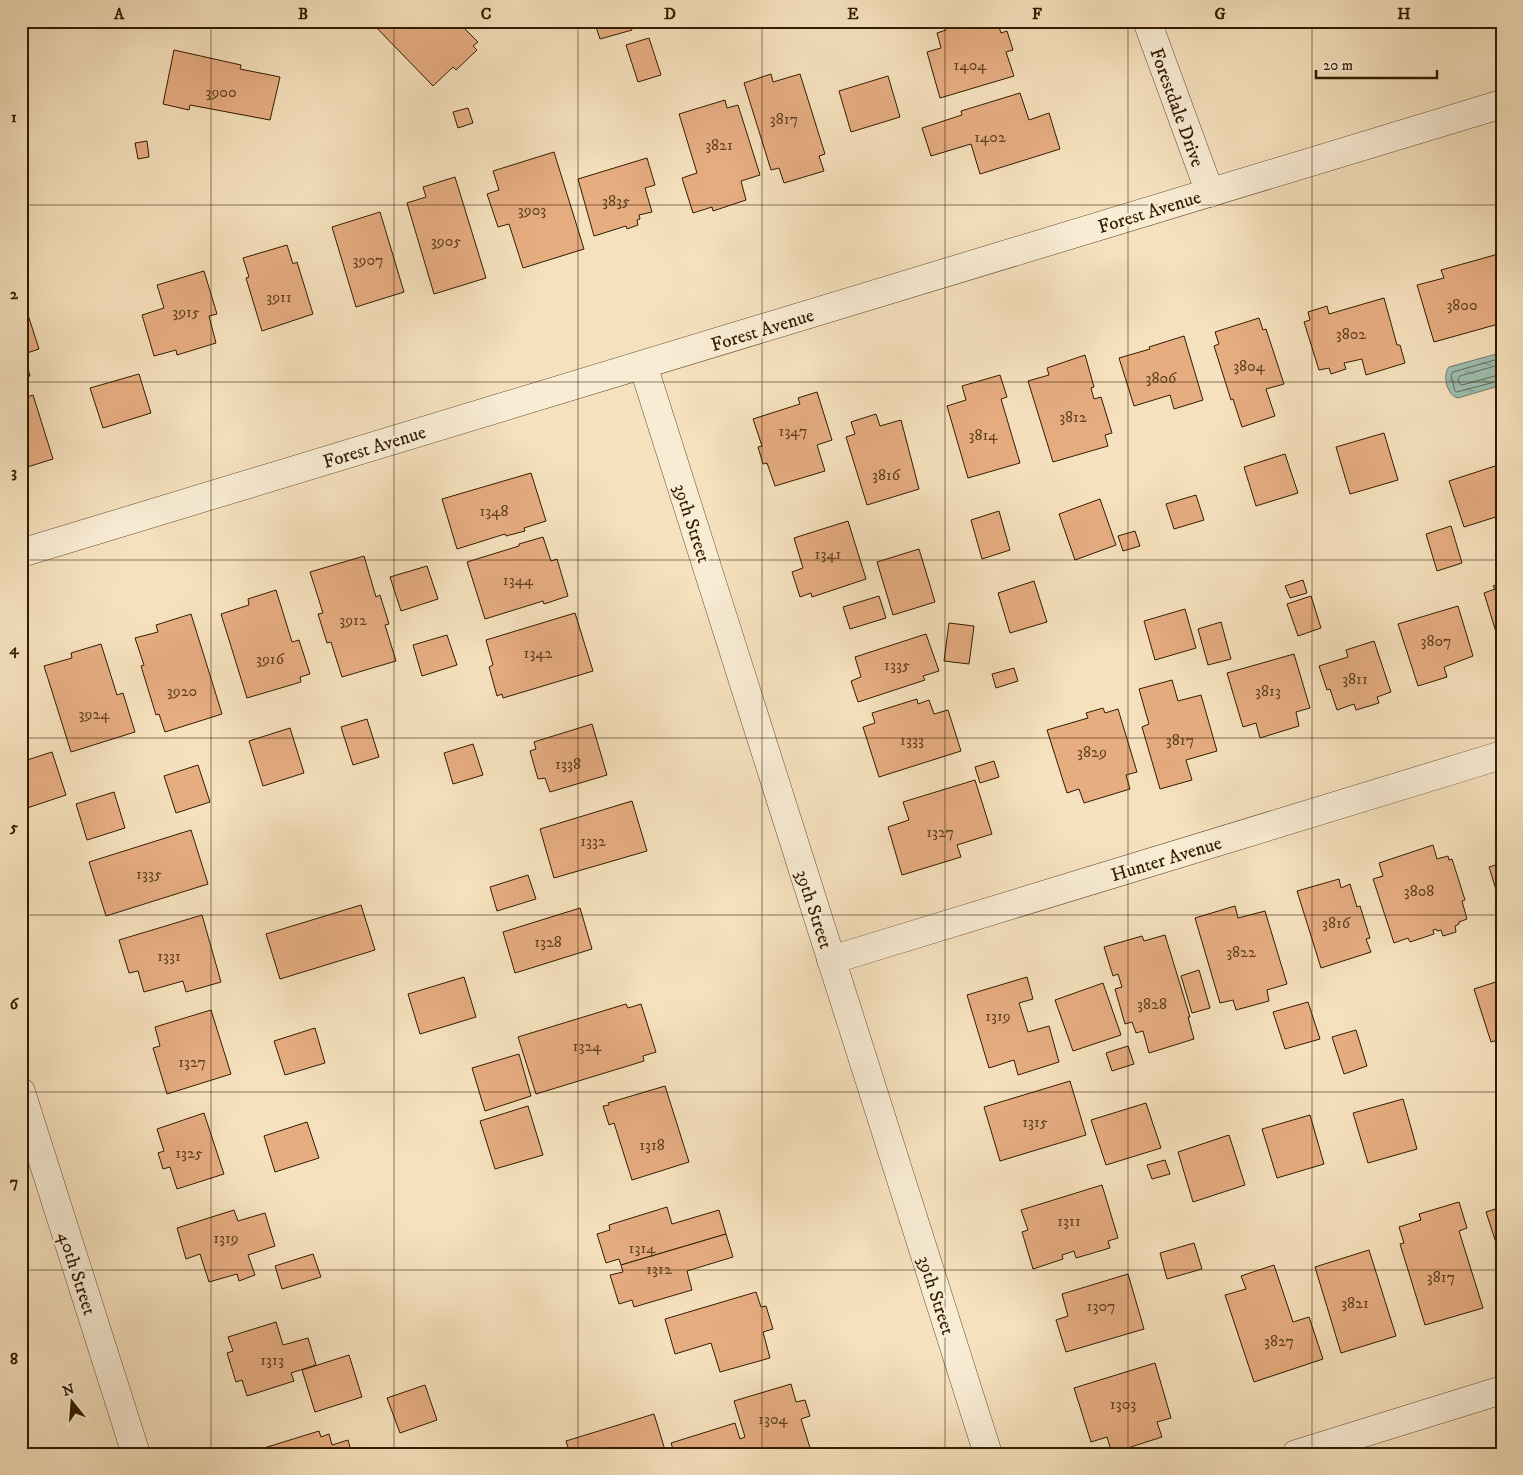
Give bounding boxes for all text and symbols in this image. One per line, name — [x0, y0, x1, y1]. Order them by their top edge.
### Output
text: A — [113, 4, 125, 24]
text: B — [298, 4, 308, 24]
text: C — [481, 4, 491, 24]
text: D — [664, 4, 676, 24]
text: E — [847, 4, 859, 24]
text: F — [1032, 4, 1042, 24]
text: G — [1214, 4, 1226, 24]
text: H — [1397, 4, 1411, 24]
street label: Forestdale Drive — [1144, 45, 1209, 170]
scale bar — [1316, 48, 1437, 80]
house number: 1404 — [954, 55, 987, 75]
text: 20 m — [1323, 56, 1353, 75]
house number: 3900 — [205, 82, 237, 102]
text: 1 — [11, 107, 17, 127]
house number: 3817 — [770, 109, 798, 129]
house number: 1402 — [974, 127, 1006, 147]
house number: 3821 — [705, 135, 733, 155]
street label: Forest Avenue — [1095, 186, 1204, 239]
house number: 3835 — [602, 191, 630, 211]
house number: 3903 — [518, 200, 546, 220]
house number: 3905 — [431, 231, 461, 251]
house number: 3907 — [353, 250, 384, 270]
text: 2 — [10, 284, 19, 304]
house number: 3911 — [266, 287, 292, 307]
house number: 3800 — [1446, 295, 1478, 315]
house number: 3915 — [172, 302, 200, 322]
street label: Forest Avenue — [708, 304, 817, 357]
house number: 3802 — [1336, 324, 1366, 344]
house number: 3804 — [1233, 356, 1266, 376]
house number: 3806 — [1146, 368, 1177, 388]
house number: 3812 — [1059, 407, 1087, 427]
street label: Forest Avenue — [320, 421, 429, 474]
house number: 1347 — [779, 421, 807, 441]
house number: 3814 — [968, 425, 998, 445]
text: 3 — [11, 462, 17, 482]
house number: 3816 — [872, 465, 901, 485]
street label: 39th Street — [668, 481, 715, 566]
house number: 1348 — [479, 501, 509, 521]
house number: 1341 — [815, 544, 842, 564]
house number: 1344 — [503, 570, 534, 590]
house number: 3912 — [339, 610, 367, 630]
house number: 3807 — [1420, 631, 1452, 651]
text: 4 — [8, 639, 19, 659]
house number: 1342 — [524, 643, 553, 663]
house number: 3916 — [256, 649, 285, 669]
house number: 1335 — [884, 655, 910, 675]
house number: 3811 — [1342, 669, 1368, 689]
house number: 3920 — [167, 681, 197, 701]
house number: 3813 — [1255, 681, 1281, 701]
house number: 3924 — [78, 704, 110, 724]
house number: 1333 — [900, 730, 924, 750]
house number: 3817 — [1166, 730, 1194, 750]
house number: 3829 — [1077, 742, 1107, 762]
house number: 1338 — [555, 754, 581, 774]
text: 5 — [9, 817, 18, 837]
house number: 1327 — [926, 822, 954, 842]
house number: 1332 — [580, 831, 606, 851]
street label: Hunter Avenue — [1108, 832, 1225, 887]
house number: 1335 — [136, 864, 162, 884]
street label: 39th Street — [790, 867, 837, 952]
house number: 3808 — [1404, 881, 1434, 901]
house number: 3816 — [1322, 913, 1351, 933]
house number: 1328 — [534, 932, 562, 952]
house number: 3822 — [1226, 942, 1256, 962]
house number: 1331 — [157, 946, 181, 966]
text: 6 — [10, 994, 20, 1014]
house number: 3828 — [1137, 994, 1167, 1014]
house number: 1319 — [985, 1006, 1011, 1026]
house number: 1324 — [573, 1036, 602, 1056]
house number: 1327 — [178, 1052, 206, 1072]
house number: 1315 — [1022, 1112, 1048, 1132]
house number: 1318 — [639, 1135, 665, 1155]
house number: 1325 — [175, 1143, 203, 1163]
text: 7 — [10, 1172, 18, 1192]
house number: 1311 — [1057, 1211, 1081, 1231]
house number: 1319 — [213, 1228, 239, 1248]
street label: 40th Street — [52, 1229, 101, 1318]
house number: 1314 — [629, 1238, 656, 1258]
street label: 39th Street — [912, 1253, 959, 1338]
house number: 1312 — [646, 1259, 672, 1279]
house number: 3817 — [1427, 1267, 1455, 1287]
house number: 3821 — [1341, 1293, 1369, 1313]
house number: 1307 — [1087, 1296, 1115, 1316]
house number: 3827 — [1264, 1331, 1294, 1351]
text: 8 — [10, 1349, 18, 1369]
house number: 1313 — [260, 1350, 284, 1370]
north arrow — [48, 1378, 98, 1428]
text: N — [60, 1380, 77, 1401]
house number: 1303 — [1110, 1394, 1136, 1414]
house number: 1304 — [758, 1409, 789, 1429]

